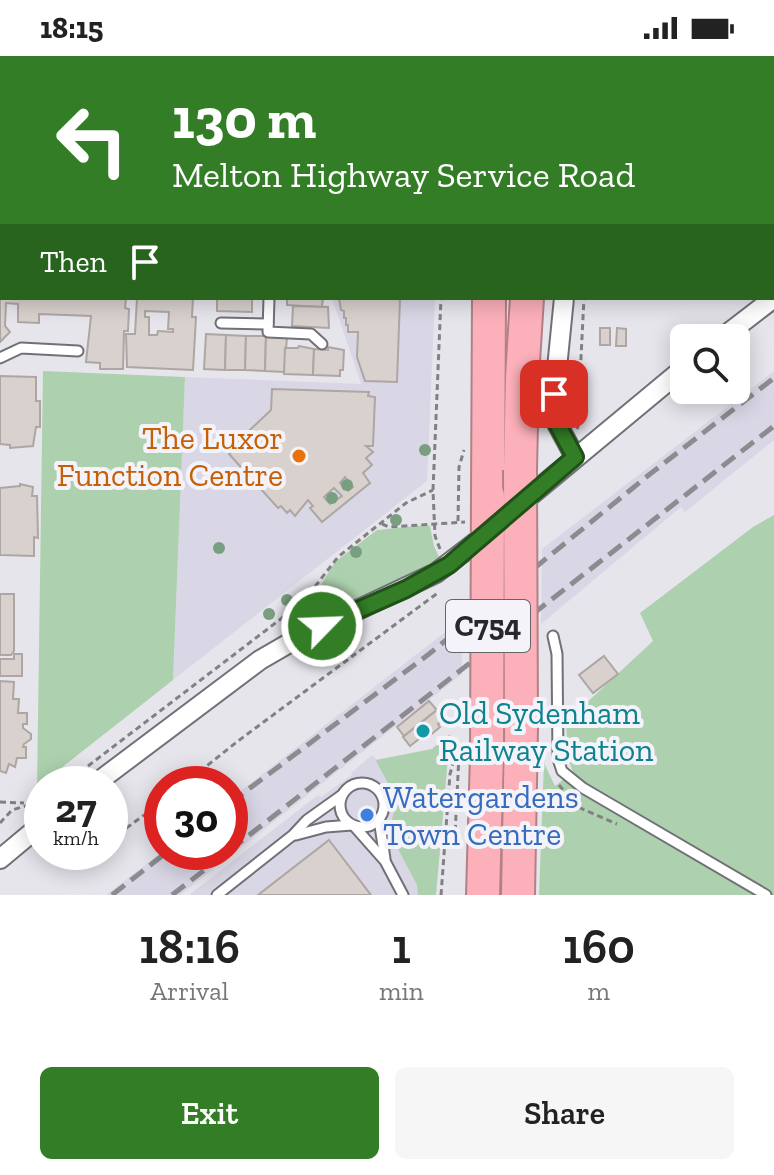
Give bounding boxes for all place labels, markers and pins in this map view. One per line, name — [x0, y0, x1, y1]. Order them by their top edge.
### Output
pin — [520, 360, 588, 428]
place label: The Luxor Function Centre — [57, 419, 283, 494]
marker: The Luxor Function Centre — [290, 447, 308, 465]
place label: Old Sydenham Railway Station — [439, 694, 654, 769]
marker: Old Sydenham Railway Station — [414, 722, 432, 740]
place label: Watergardens Town Centre — [383, 778, 579, 853]
marker: Watergardens Town Centre — [358, 806, 376, 824]

